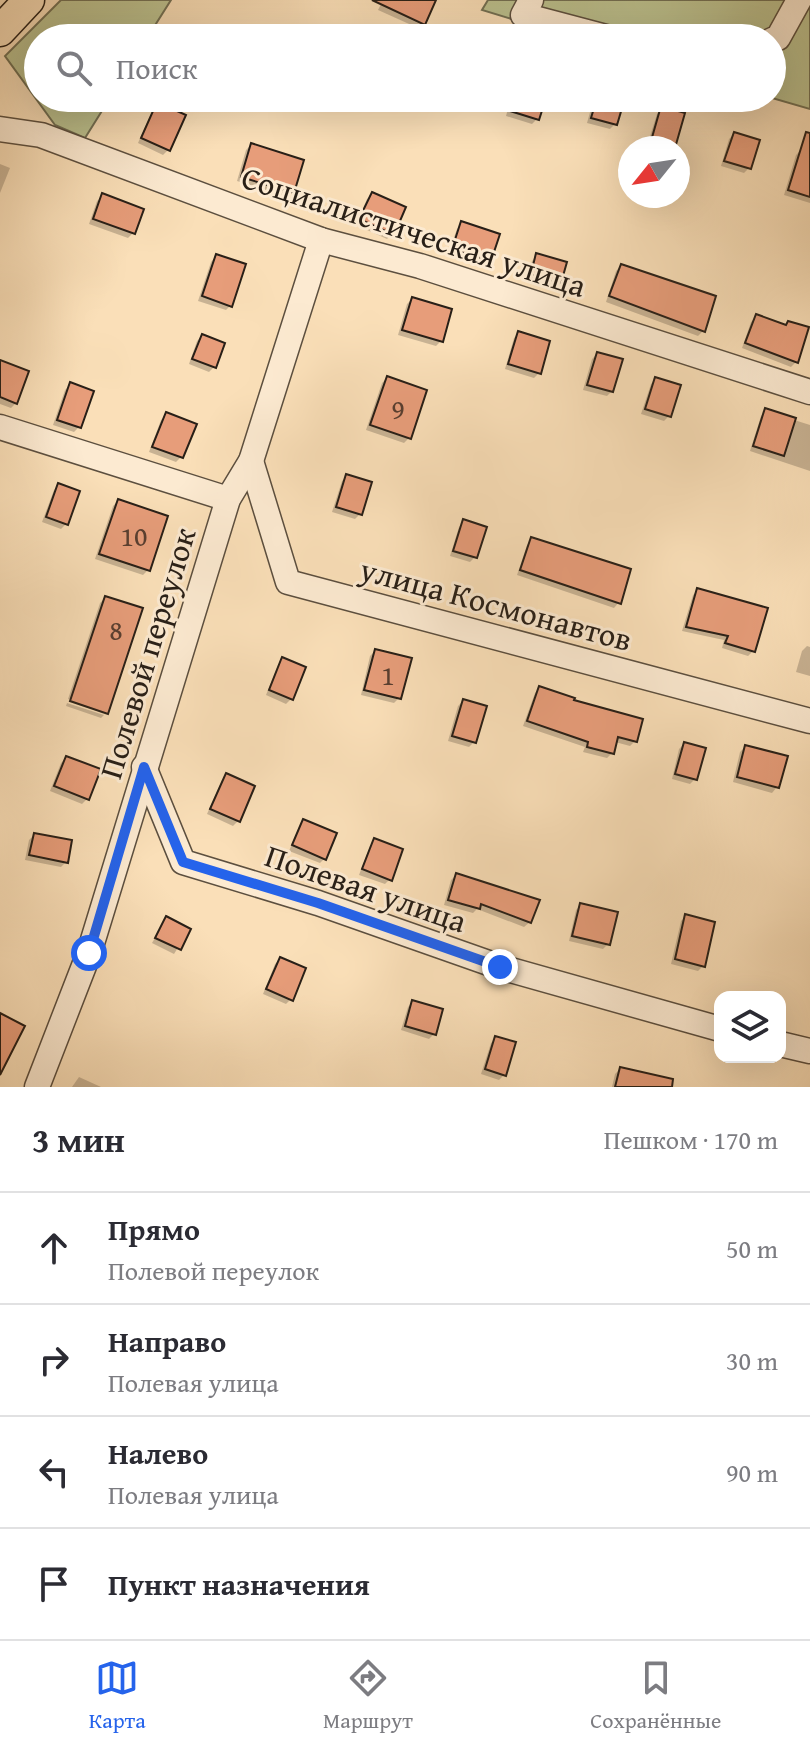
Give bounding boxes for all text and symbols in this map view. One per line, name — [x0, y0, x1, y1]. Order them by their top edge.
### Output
search box — [24, 24, 786, 112]
icon: search — [52, 46, 96, 90]
text: Поиск — [116, 46, 198, 90]
north arrow — [618, 136, 690, 208]
street label: Социалистическая улица — [236, 153, 593, 309]
house number: 9 — [391, 388, 405, 429]
house number: 10 — [121, 515, 147, 556]
street label: Полевой переулок — [87, 522, 208, 784]
street label: улица Космонавтов — [354, 545, 637, 663]
house number: 8 — [109, 609, 123, 650]
house number: 1 — [381, 654, 395, 695]
street label: Полевая улица — [259, 832, 474, 945]
route start — [71, 935, 107, 971]
route end — [482, 949, 518, 985]
map controls — [714, 991, 786, 1063]
button: layers — [714, 991, 786, 1063]
text: 3 мин — [32, 1115, 125, 1164]
text: Пешком · 170 m — [604, 1120, 778, 1159]
text: Прямо — [108, 1207, 200, 1251]
icon: ahead — [32, 1226, 76, 1270]
text: 50 m — [726, 1229, 778, 1268]
text: Полевой переулок — [108, 1251, 319, 1290]
text: Направо — [108, 1319, 226, 1363]
icon: right — [32, 1338, 76, 1382]
text: 30 m — [726, 1341, 778, 1380]
text: Полевая улица — [108, 1363, 279, 1402]
text: Налево — [108, 1431, 208, 1475]
icon: left — [32, 1450, 76, 1494]
text: 90 m — [726, 1453, 778, 1492]
text: Полевая улица — [108, 1475, 279, 1514]
icon: arrive — [32, 1562, 76, 1606]
text: Пункт назначения — [108, 1562, 370, 1606]
tab: Карта — [89, 1656, 146, 1736]
tab: Маршрут — [323, 1656, 413, 1736]
tab: Сохранённые — [590, 1656, 721, 1736]

